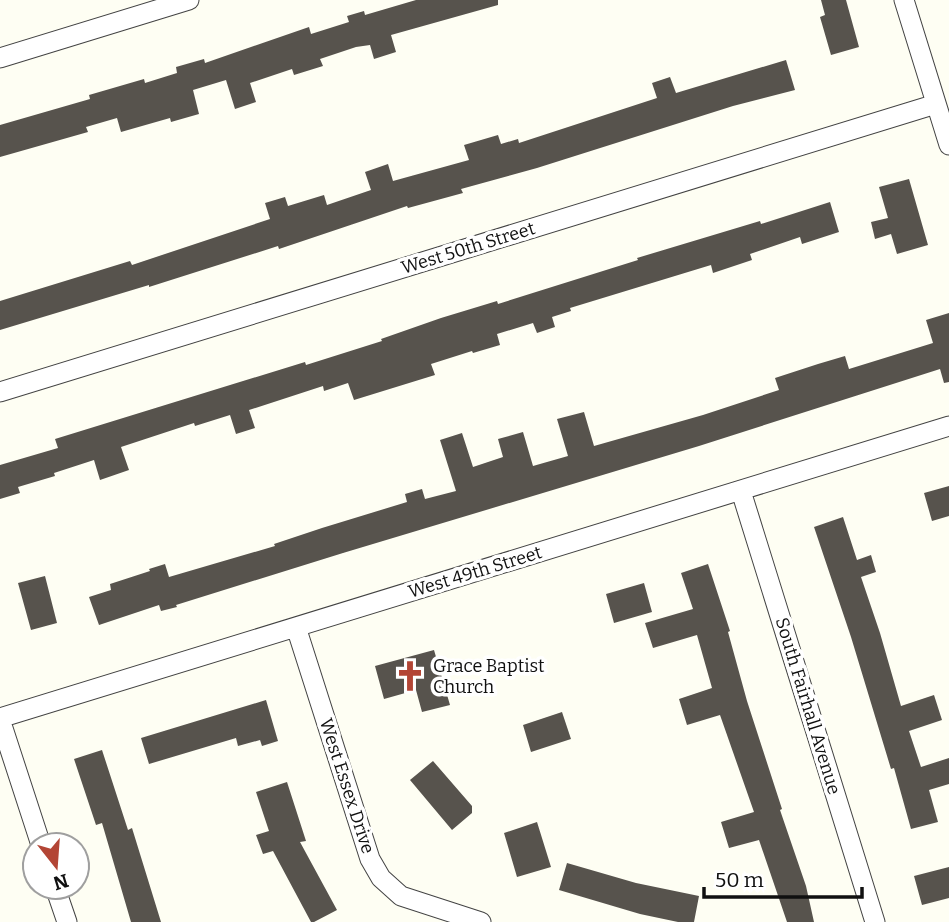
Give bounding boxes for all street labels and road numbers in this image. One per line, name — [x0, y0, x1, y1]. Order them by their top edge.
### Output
street label: West 50th Street — [398, 217, 538, 279]
street label: West 49th Street — [405, 541, 545, 603]
street label: South Fairhall Avenue — [771, 615, 845, 797]
street label: West Essex Drive — [315, 716, 379, 856]

